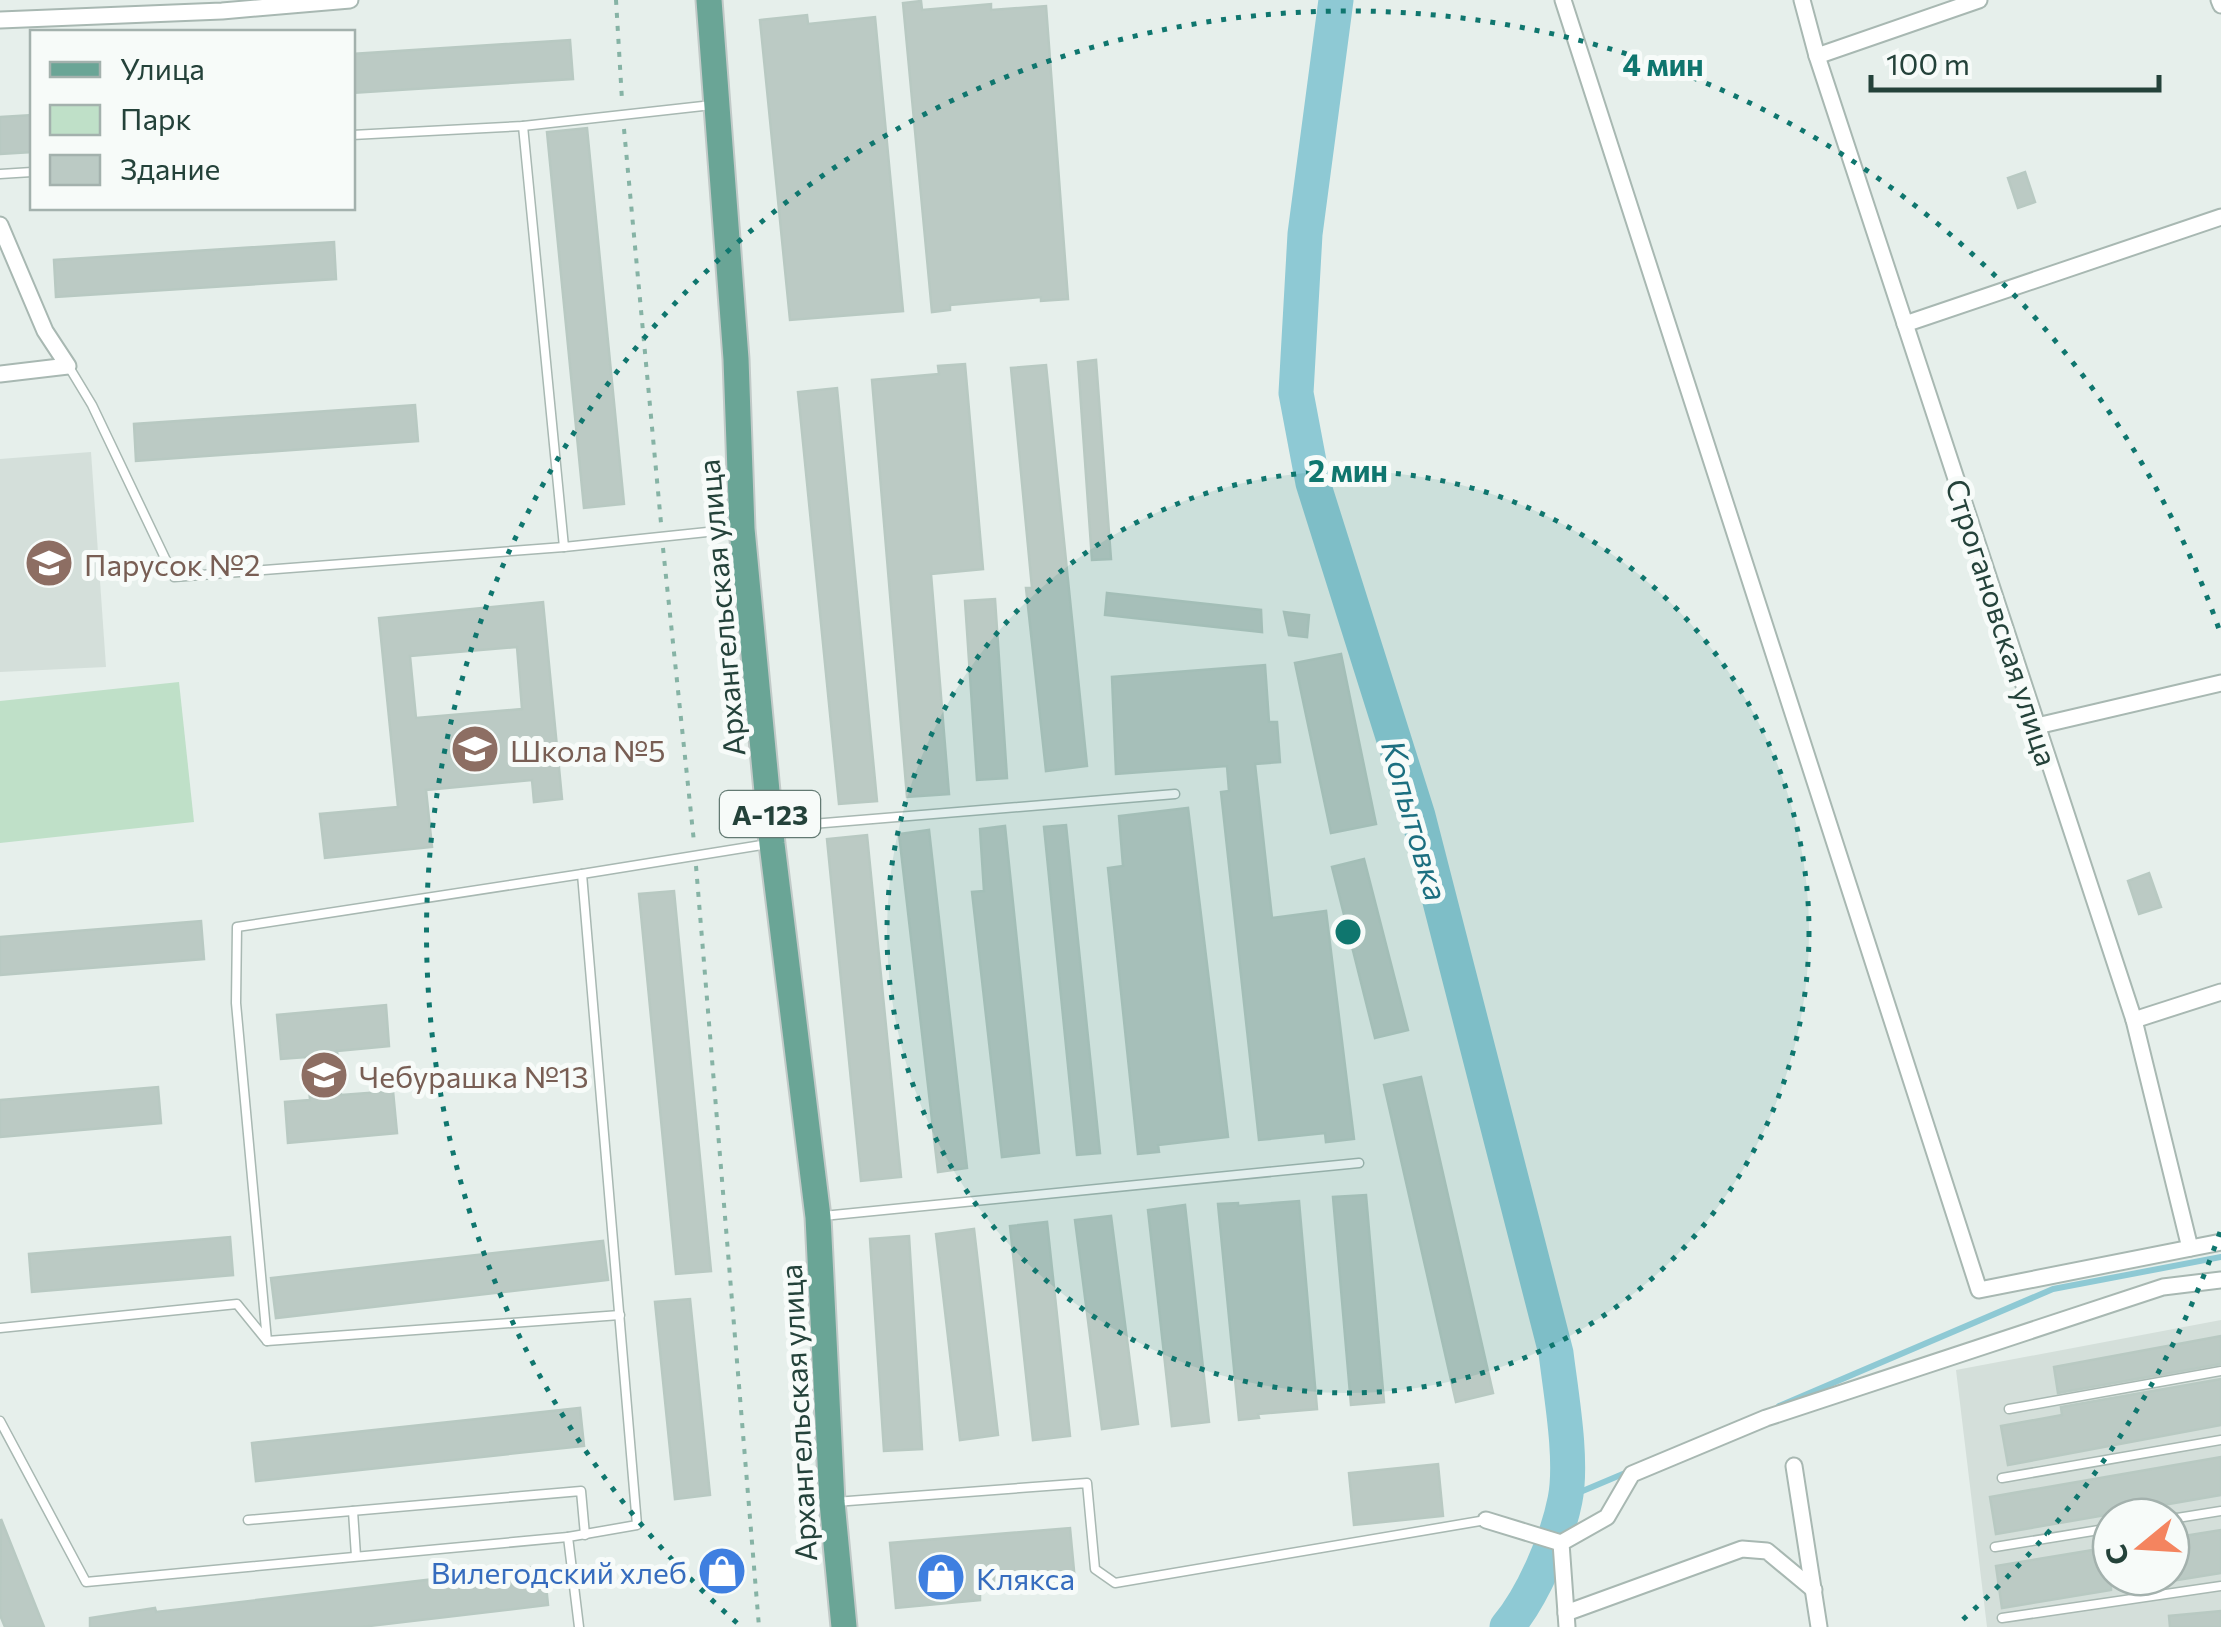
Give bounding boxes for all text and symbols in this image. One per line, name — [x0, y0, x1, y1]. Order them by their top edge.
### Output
legend — [30, 30, 355, 210]
scale bar — [1871, 30, 2158, 92]
text: 100 m — [1886, 44, 1970, 81]
text: 4 мин — [1622, 45, 1704, 82]
text: Улица — [120, 49, 205, 86]
text: Парк — [120, 99, 192, 136]
text: Здание — [120, 149, 220, 186]
text: 2 мин — [1308, 451, 1388, 488]
street label: Архангельская улица — [689, 458, 751, 758]
street label: Строгановская улица — [1939, 474, 2067, 770]
school or university icon: Парусок №2 — [23, 537, 75, 589]
place label: Парусок №2 — [84, 545, 260, 582]
school or university icon: Школа №5 — [449, 723, 501, 775]
place label: Школа №5 — [510, 731, 665, 768]
water label: Копытовка — [1374, 735, 1458, 905]
road number: А-123 — [720, 791, 820, 837]
centre of rings — [1330, 914, 1366, 950]
school or university icon: Чебурашка №13 — [298, 1049, 350, 1101]
place label: Чебурашка №13 — [359, 1057, 589, 1094]
street label: Архангельская улица — [771, 1263, 823, 1563]
north arrow — [2091, 1497, 2191, 1597]
text: С — [2097, 1541, 2135, 1569]
shop icon: Вилегодский хлеб — [696, 1545, 748, 1597]
shop icon: Клякса — [915, 1551, 967, 1603]
place label: Вилегодский хлеб — [431, 1553, 687, 1590]
place label: Клякса — [976, 1559, 1075, 1596]

